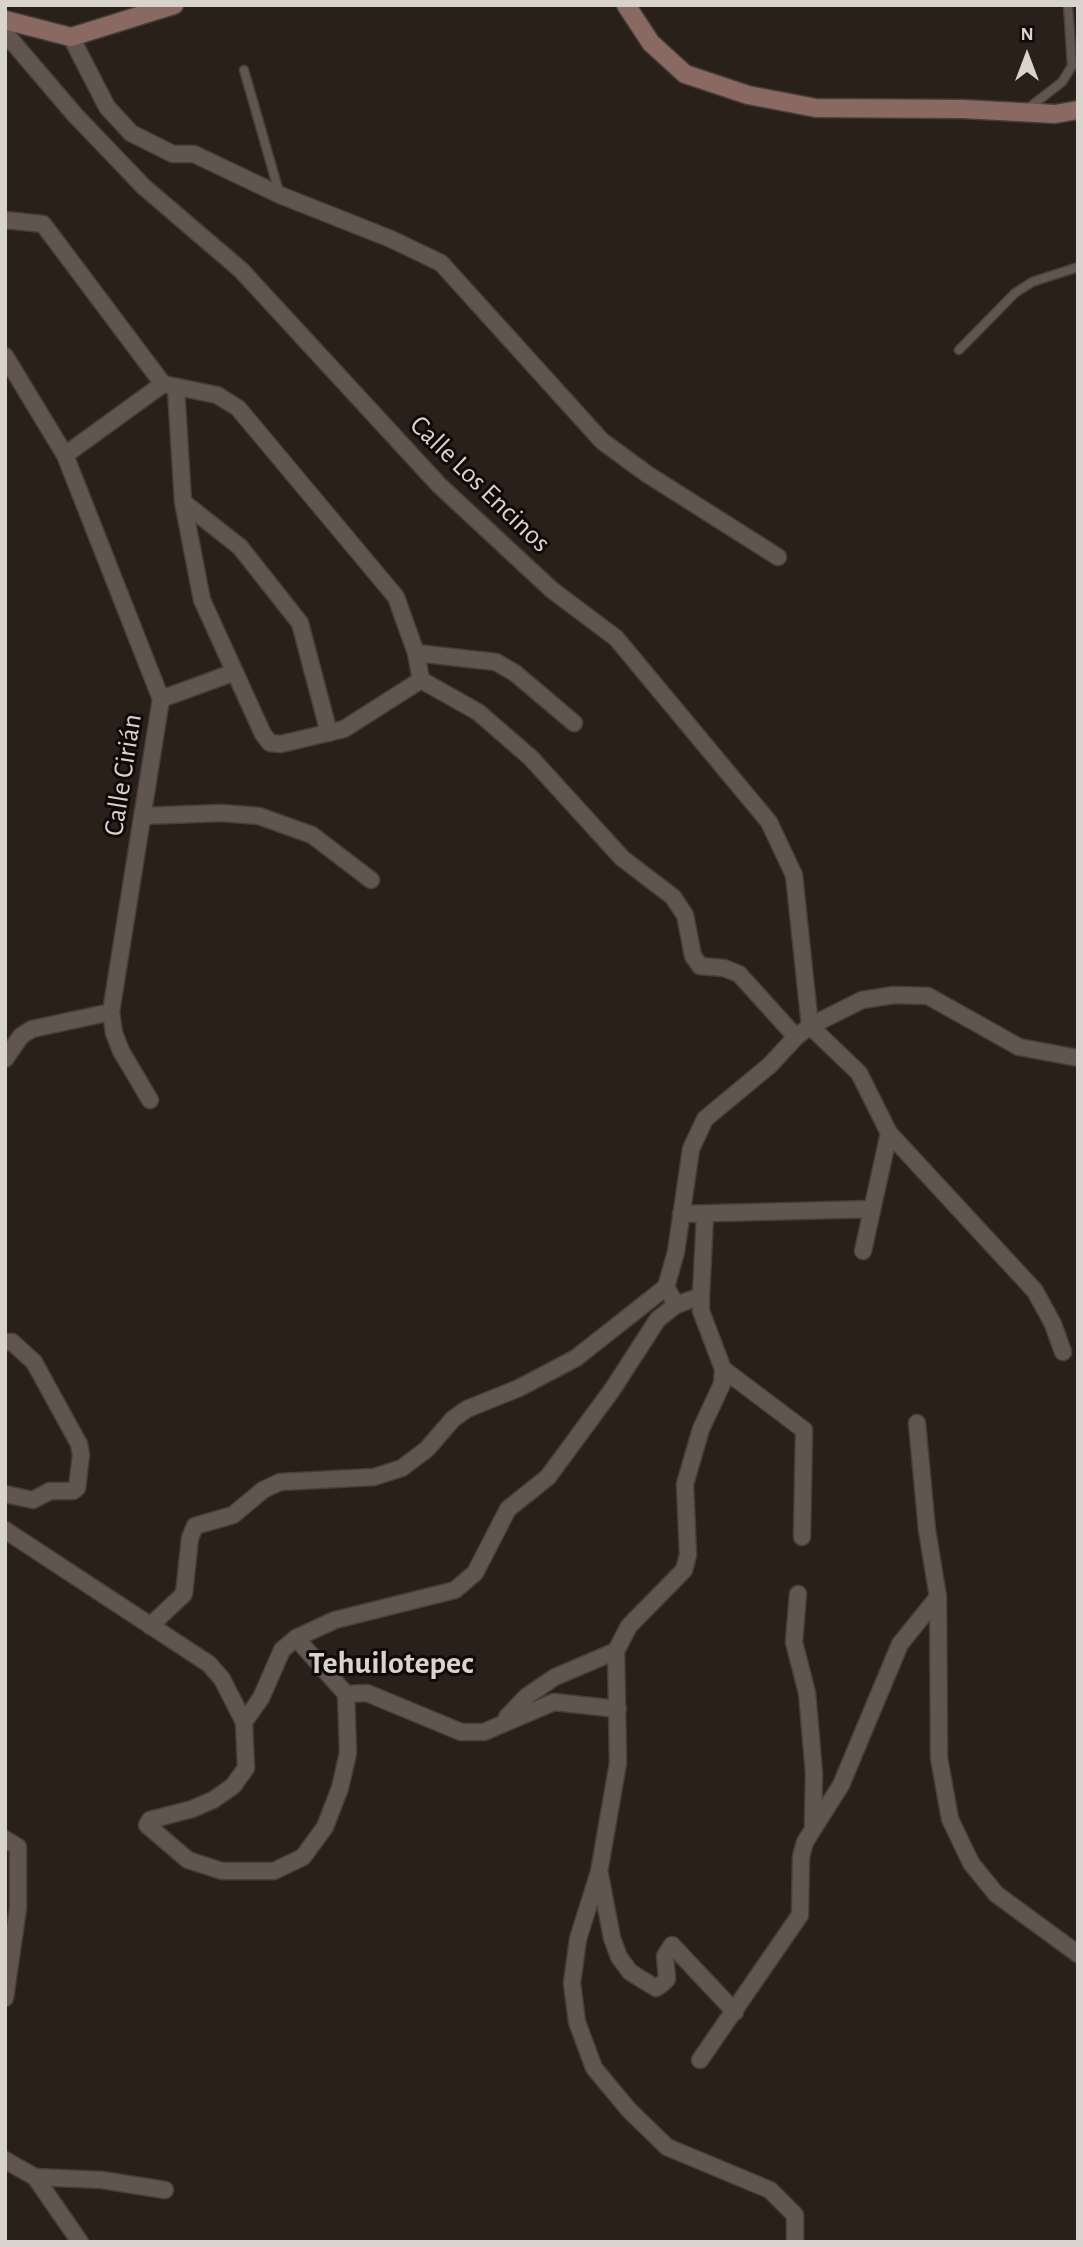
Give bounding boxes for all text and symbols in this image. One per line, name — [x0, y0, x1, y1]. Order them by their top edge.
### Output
north arrow — [992, 21, 1062, 91]
text: N — [1020, 25, 1034, 44]
street label: Calle Los Encinos — [403, 408, 557, 560]
street label: Calle Cirián — [97, 712, 149, 838]
district label: Tehuilotepec — [308, 1644, 474, 1682]

